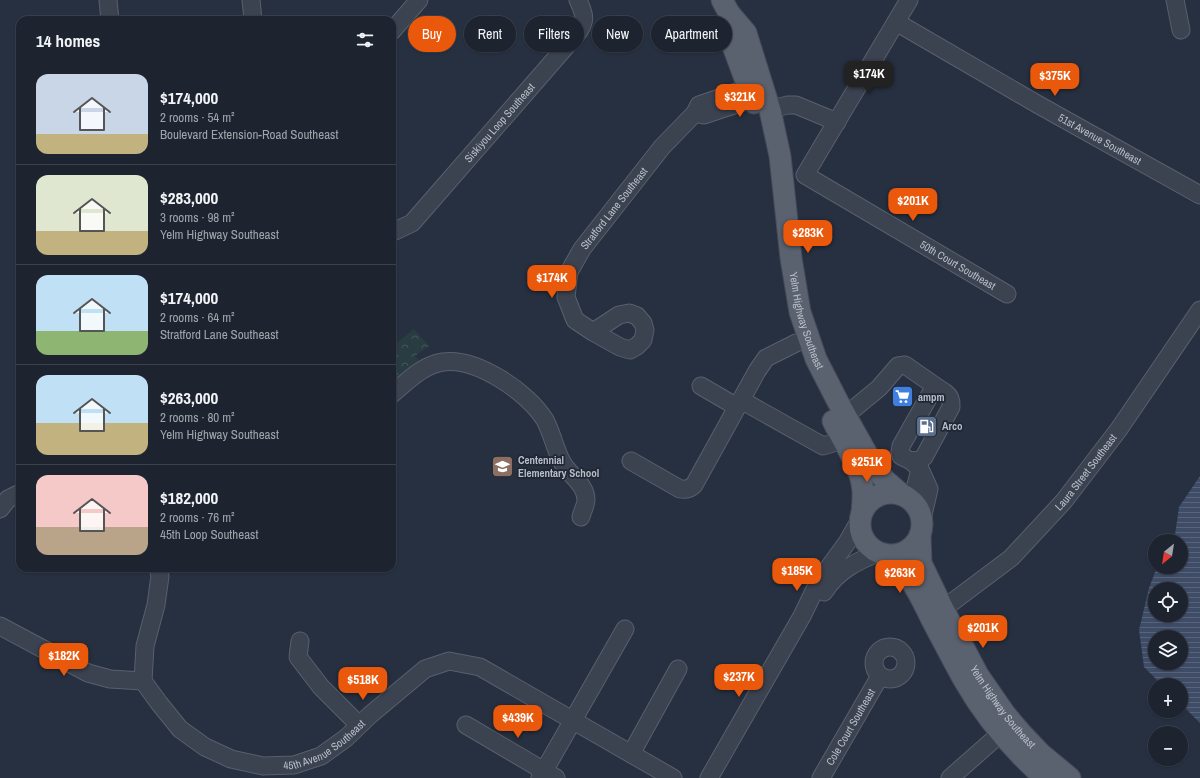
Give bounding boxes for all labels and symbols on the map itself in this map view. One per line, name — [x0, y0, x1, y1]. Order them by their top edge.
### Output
pin: $174K — [841, 61, 897, 95]
pin: $375K — [1027, 63, 1083, 97]
street label: Siskiyou Loop Southeast — [461, 80, 538, 165]
pin: $321K — [712, 84, 768, 118]
street label: 51st Avenue Southeast — [1056, 110, 1144, 168]
street label: Stratford Lane Southeast — [577, 164, 651, 252]
pin: $201K — [885, 188, 941, 222]
pin: $283K — [780, 220, 836, 254]
street label: 50th Court Southeast — [917, 237, 999, 293]
pin: $174K — [524, 265, 580, 299]
street label: Yelm Highway Southeast — [786, 271, 827, 372]
supermarket icon: ampm — [889, 384, 915, 410]
place label: ampm — [918, 390, 945, 404]
fuel station icon: Arco — [914, 413, 940, 439]
place label: Arco — [942, 419, 963, 433]
street label: Laura Street Southeast — [1052, 431, 1120, 513]
pin: $251K — [839, 449, 895, 483]
school or university icon: Centennial Elementary School — [490, 453, 516, 479]
place label: Centennial Elementary School — [518, 453, 599, 480]
north arrow — [1148, 534, 1188, 574]
pin: $185K — [769, 558, 825, 592]
pin: $263K — [872, 560, 928, 594]
pin: $201K — [955, 615, 1011, 649]
pin: $182K — [36, 643, 92, 677]
street label: Yelm Highway Southeast — [967, 663, 1039, 752]
pin: $237K — [711, 664, 767, 698]
pin: $518K — [335, 667, 391, 701]
street label: Cole Court Southeast — [823, 686, 878, 768]
pin: $439K — [490, 705, 546, 739]
street label: 45th Avenue Southeast — [283, 716, 368, 772]

